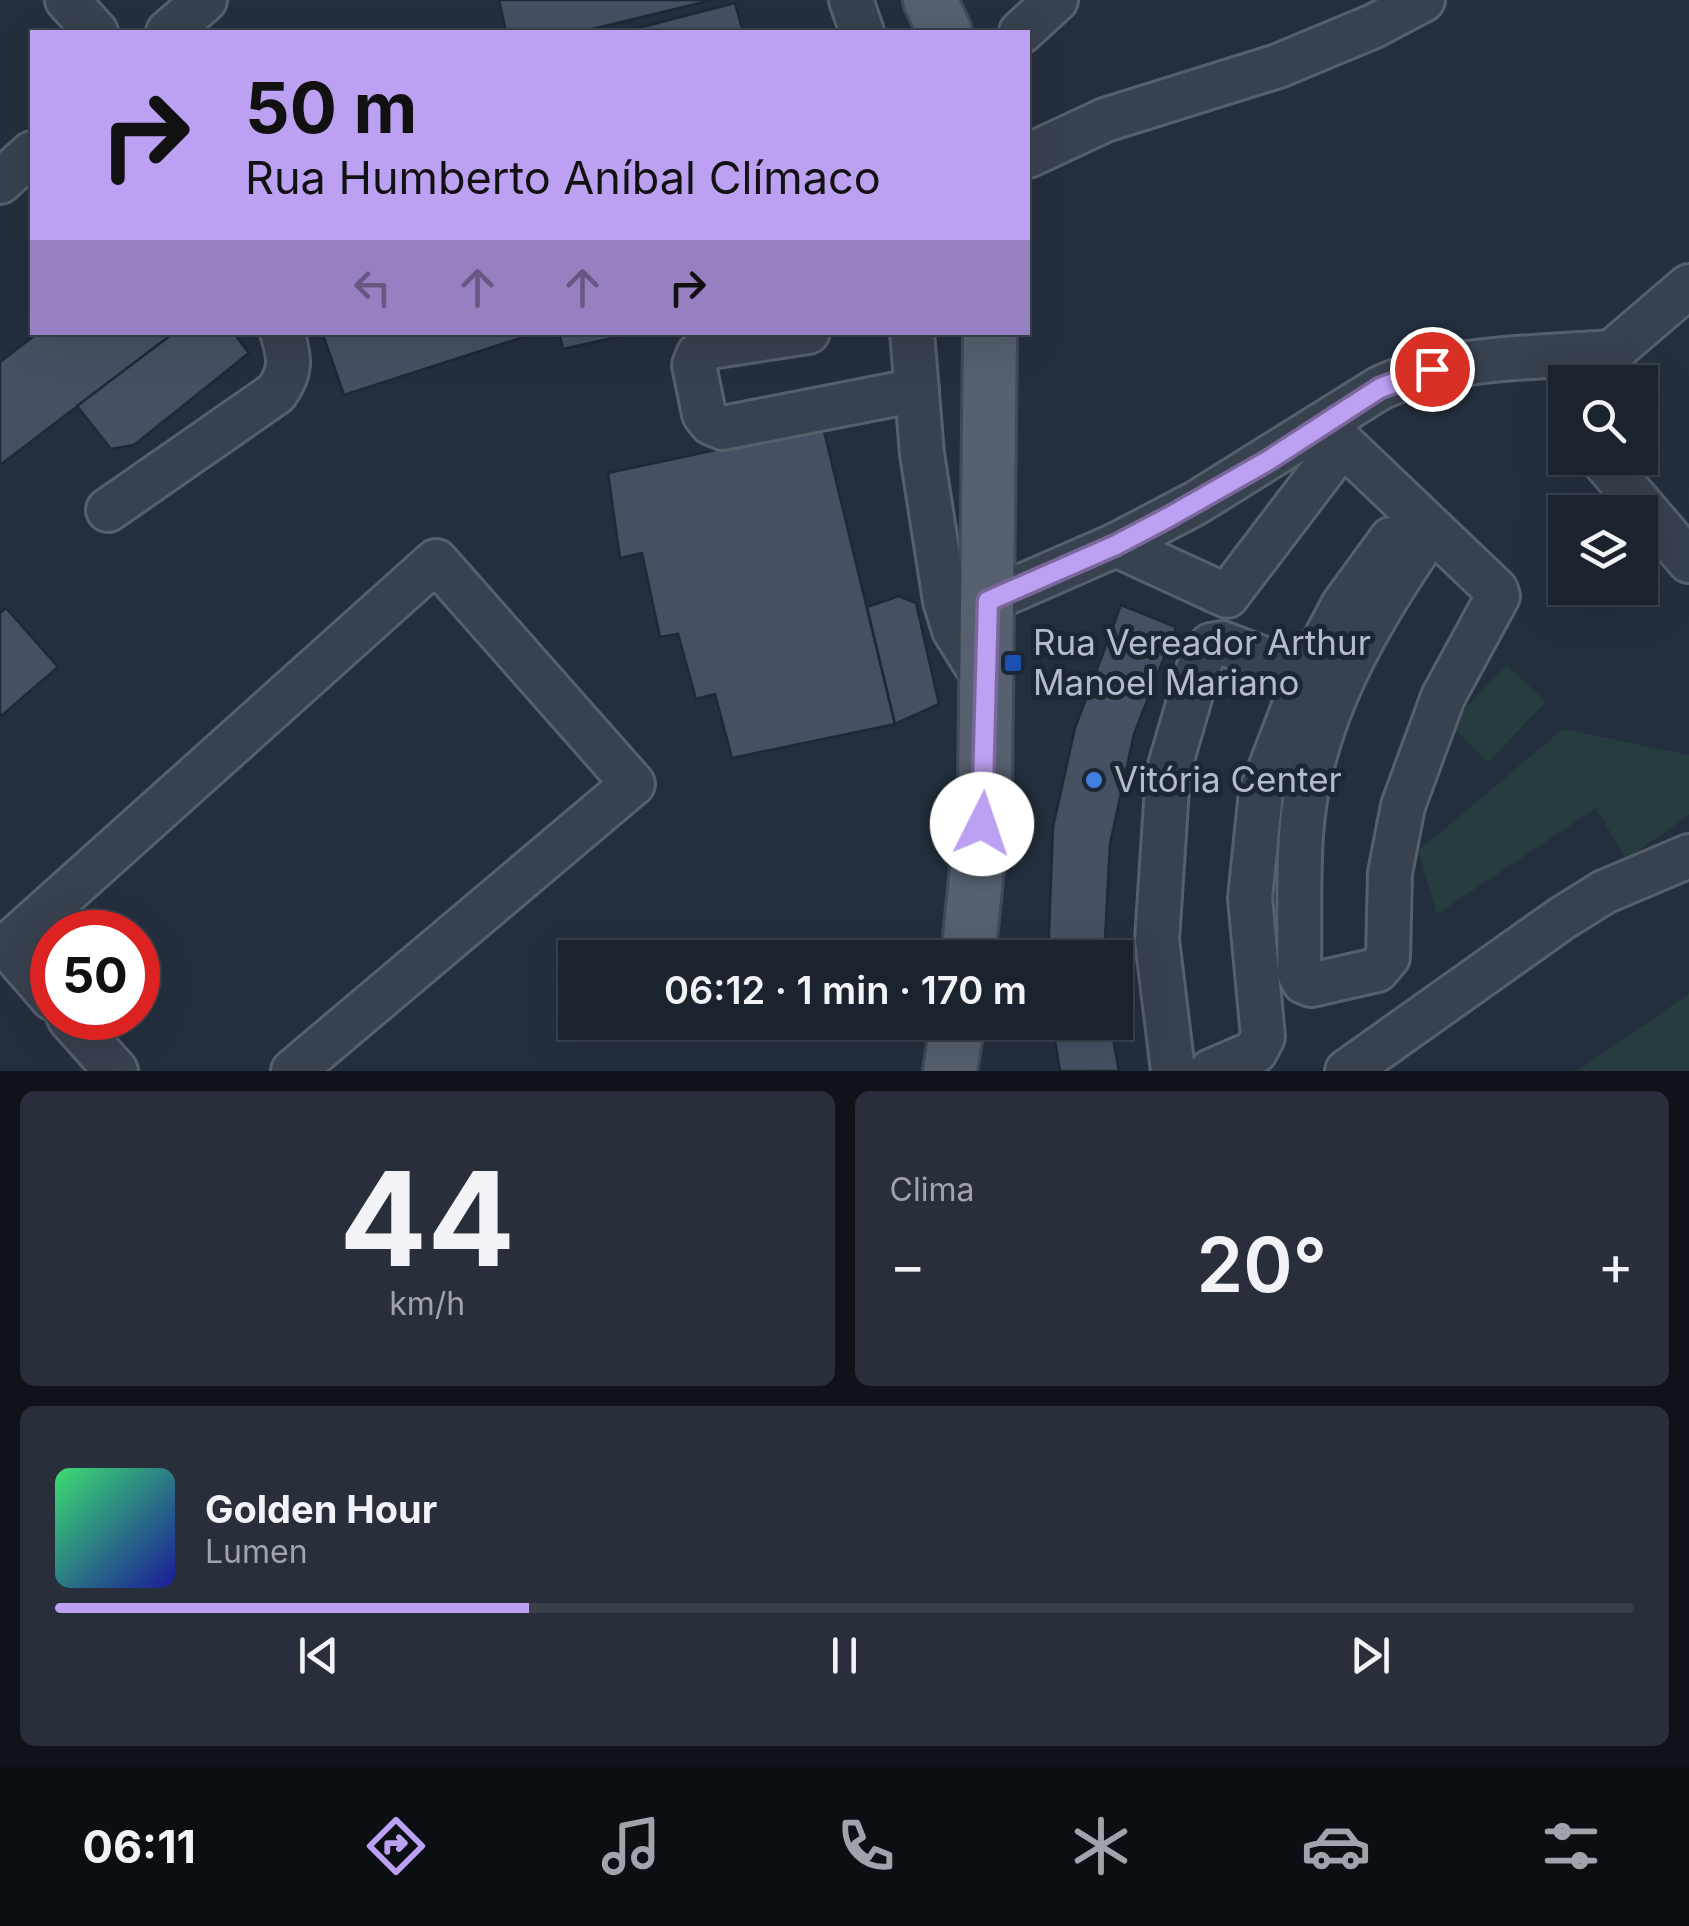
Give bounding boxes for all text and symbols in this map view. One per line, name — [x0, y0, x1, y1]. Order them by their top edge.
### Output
text: 50 m — [245, 65, 417, 150]
icon: right — [80, 70, 210, 200]
text: Rua Humberto Aníbal Clímaco — [245, 150, 881, 205]
icon: left — [345, 260, 400, 315]
icon: ahead — [450, 260, 505, 315]
icon: ahead — [555, 260, 610, 315]
icon: right — [660, 260, 715, 315]
pin — [1390, 327, 1475, 412]
icon: arrive — [1405, 342, 1460, 397]
map controls — [1548, 365, 1658, 605]
button: search — [1548, 365, 1658, 475]
button: layers — [1548, 495, 1658, 605]
place label: Rua Vereador Arthur Manoel Mariano — [1033, 621, 1371, 703]
marker: Rua Vereador Arthur Manoel Mariano — [1002, 652, 1024, 674]
place label: Vitória Center — [1114, 758, 1342, 800]
marker: Vitória Center — [1083, 769, 1105, 791]
position arrow — [930, 772, 1034, 876]
speed limit sign: 50 — [30, 910, 160, 1040]
text: 06:12 · 1 min · 170 m — [664, 967, 1027, 1013]
text: 44 — [339, 1140, 515, 1297]
text: Clima — [890, 1170, 974, 1209]
text: 20° — [1196, 1219, 1327, 1310]
text: − — [890, 1232, 926, 1298]
text: + — [1598, 1232, 1634, 1298]
text: km/h — [389, 1284, 465, 1323]
text: Golden Hour — [205, 1486, 437, 1532]
text: Lumen — [205, 1532, 308, 1571]
icon: previous — [291, 1628, 346, 1683]
icon: pause — [817, 1628, 872, 1683]
icon: next — [1343, 1628, 1398, 1683]
icon: directions — [361, 1811, 431, 1881]
icon: music — [596, 1811, 666, 1881]
icon: phone — [831, 1811, 901, 1881]
icon: climate — [1066, 1811, 1136, 1881]
icon: car — [1301, 1811, 1371, 1881]
icon: filters — [1536, 1811, 1606, 1881]
text: 06:11 — [83, 1819, 196, 1874]

